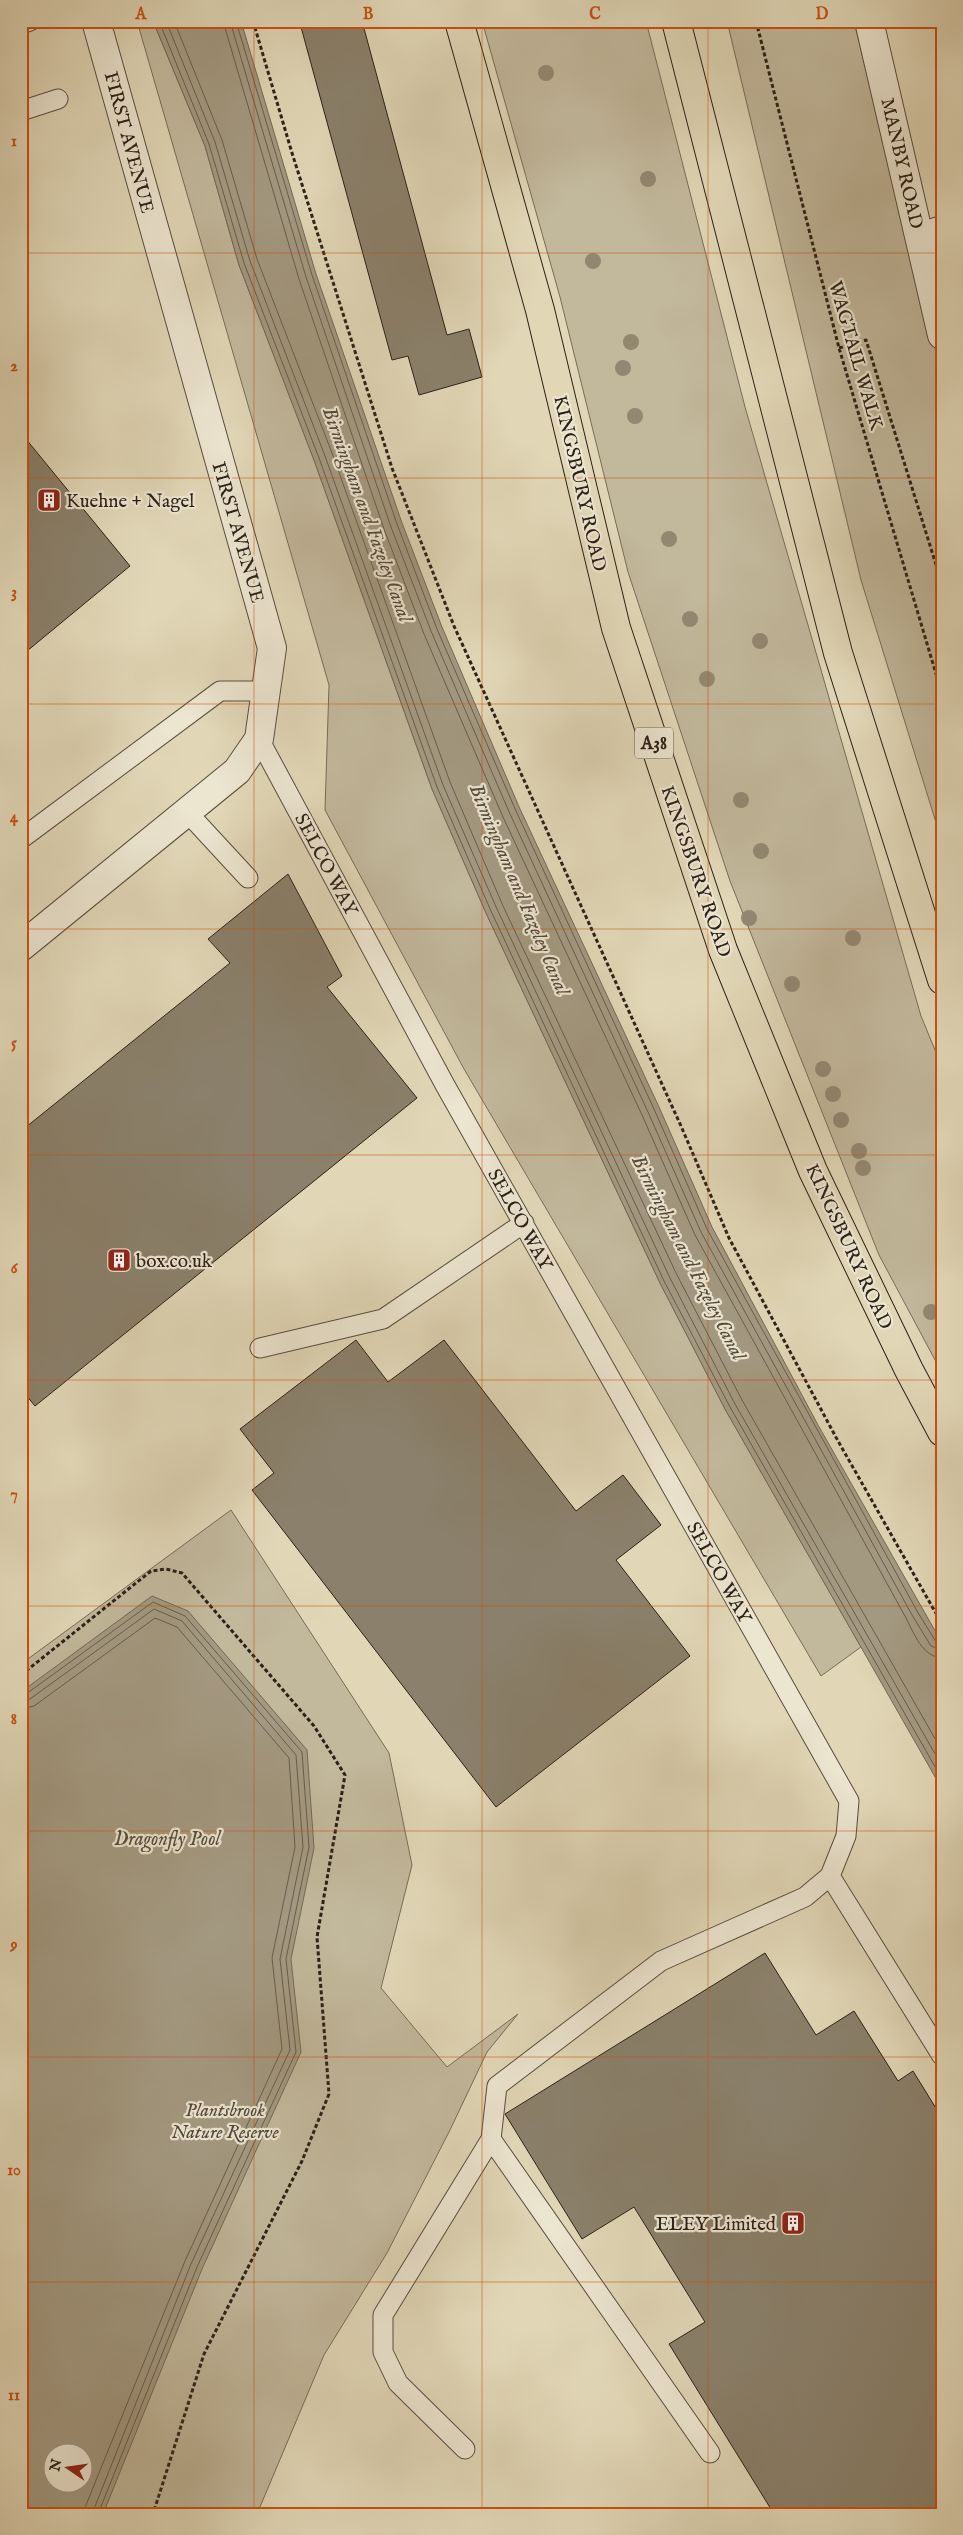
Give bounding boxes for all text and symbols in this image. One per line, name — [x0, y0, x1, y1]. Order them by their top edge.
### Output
text: A — [135, 5, 148, 25]
text: B — [363, 5, 374, 25]
text: C — [589, 5, 601, 25]
text: D — [816, 5, 829, 25]
street label: FIRST AVENUE — [98, 69, 159, 216]
street label: MANBY ROAD — [874, 96, 928, 231]
text: 1 — [11, 132, 17, 152]
street label: WAGTAIL WALK — [822, 278, 888, 433]
text: 2 — [10, 357, 18, 377]
street label: KINGSBURY ROAD — [547, 393, 611, 574]
water label: Birmingham and Fazeley Canal — [315, 404, 418, 628]
street label: FIRST AVENUE — [205, 459, 269, 606]
building icon: Kuehne + Nagel — [36, 487, 62, 513]
place label: Kuehne + Nagel — [66, 490, 195, 514]
text: 3 — [11, 583, 17, 603]
road number: A38 — [635, 728, 673, 758]
water label: Birmingham and Fazeley Canal — [462, 780, 575, 1002]
street label: KINGSBURY ROAD — [654, 783, 736, 961]
text: 4 — [10, 808, 19, 828]
street label: SELCO WAY — [288, 810, 363, 921]
text: 5 — [11, 1034, 17, 1054]
water label: Birmingham and Fazeley Canal — [624, 1151, 751, 1367]
street label: KINGSBURY ROAD — [799, 1160, 897, 1333]
street label: SELCO WAY — [481, 1165, 558, 1276]
building icon: box.co.uk — [106, 1247, 132, 1273]
place label: box.co.uk — [136, 1250, 213, 1274]
text: 6 — [11, 1259, 19, 1279]
text: 7 — [10, 1485, 18, 1505]
street label: SELCO WAY — [680, 1518, 757, 1629]
text: 8 — [11, 1710, 17, 1730]
water label: Dragonfly Pool — [114, 1827, 222, 1853]
text: 9 — [10, 1936, 18, 1956]
park label: Plantsbrook Nature Reserve — [171, 2099, 280, 2145]
text: 10 — [7, 2161, 21, 2181]
building icon: ELEY Limited — [780, 2210, 806, 2236]
place label: ELEY Limited — [656, 2213, 777, 2237]
text: 11 — [8, 2386, 20, 2406]
north arrow — [42, 2442, 92, 2492]
text: N — [46, 2457, 66, 2474]

